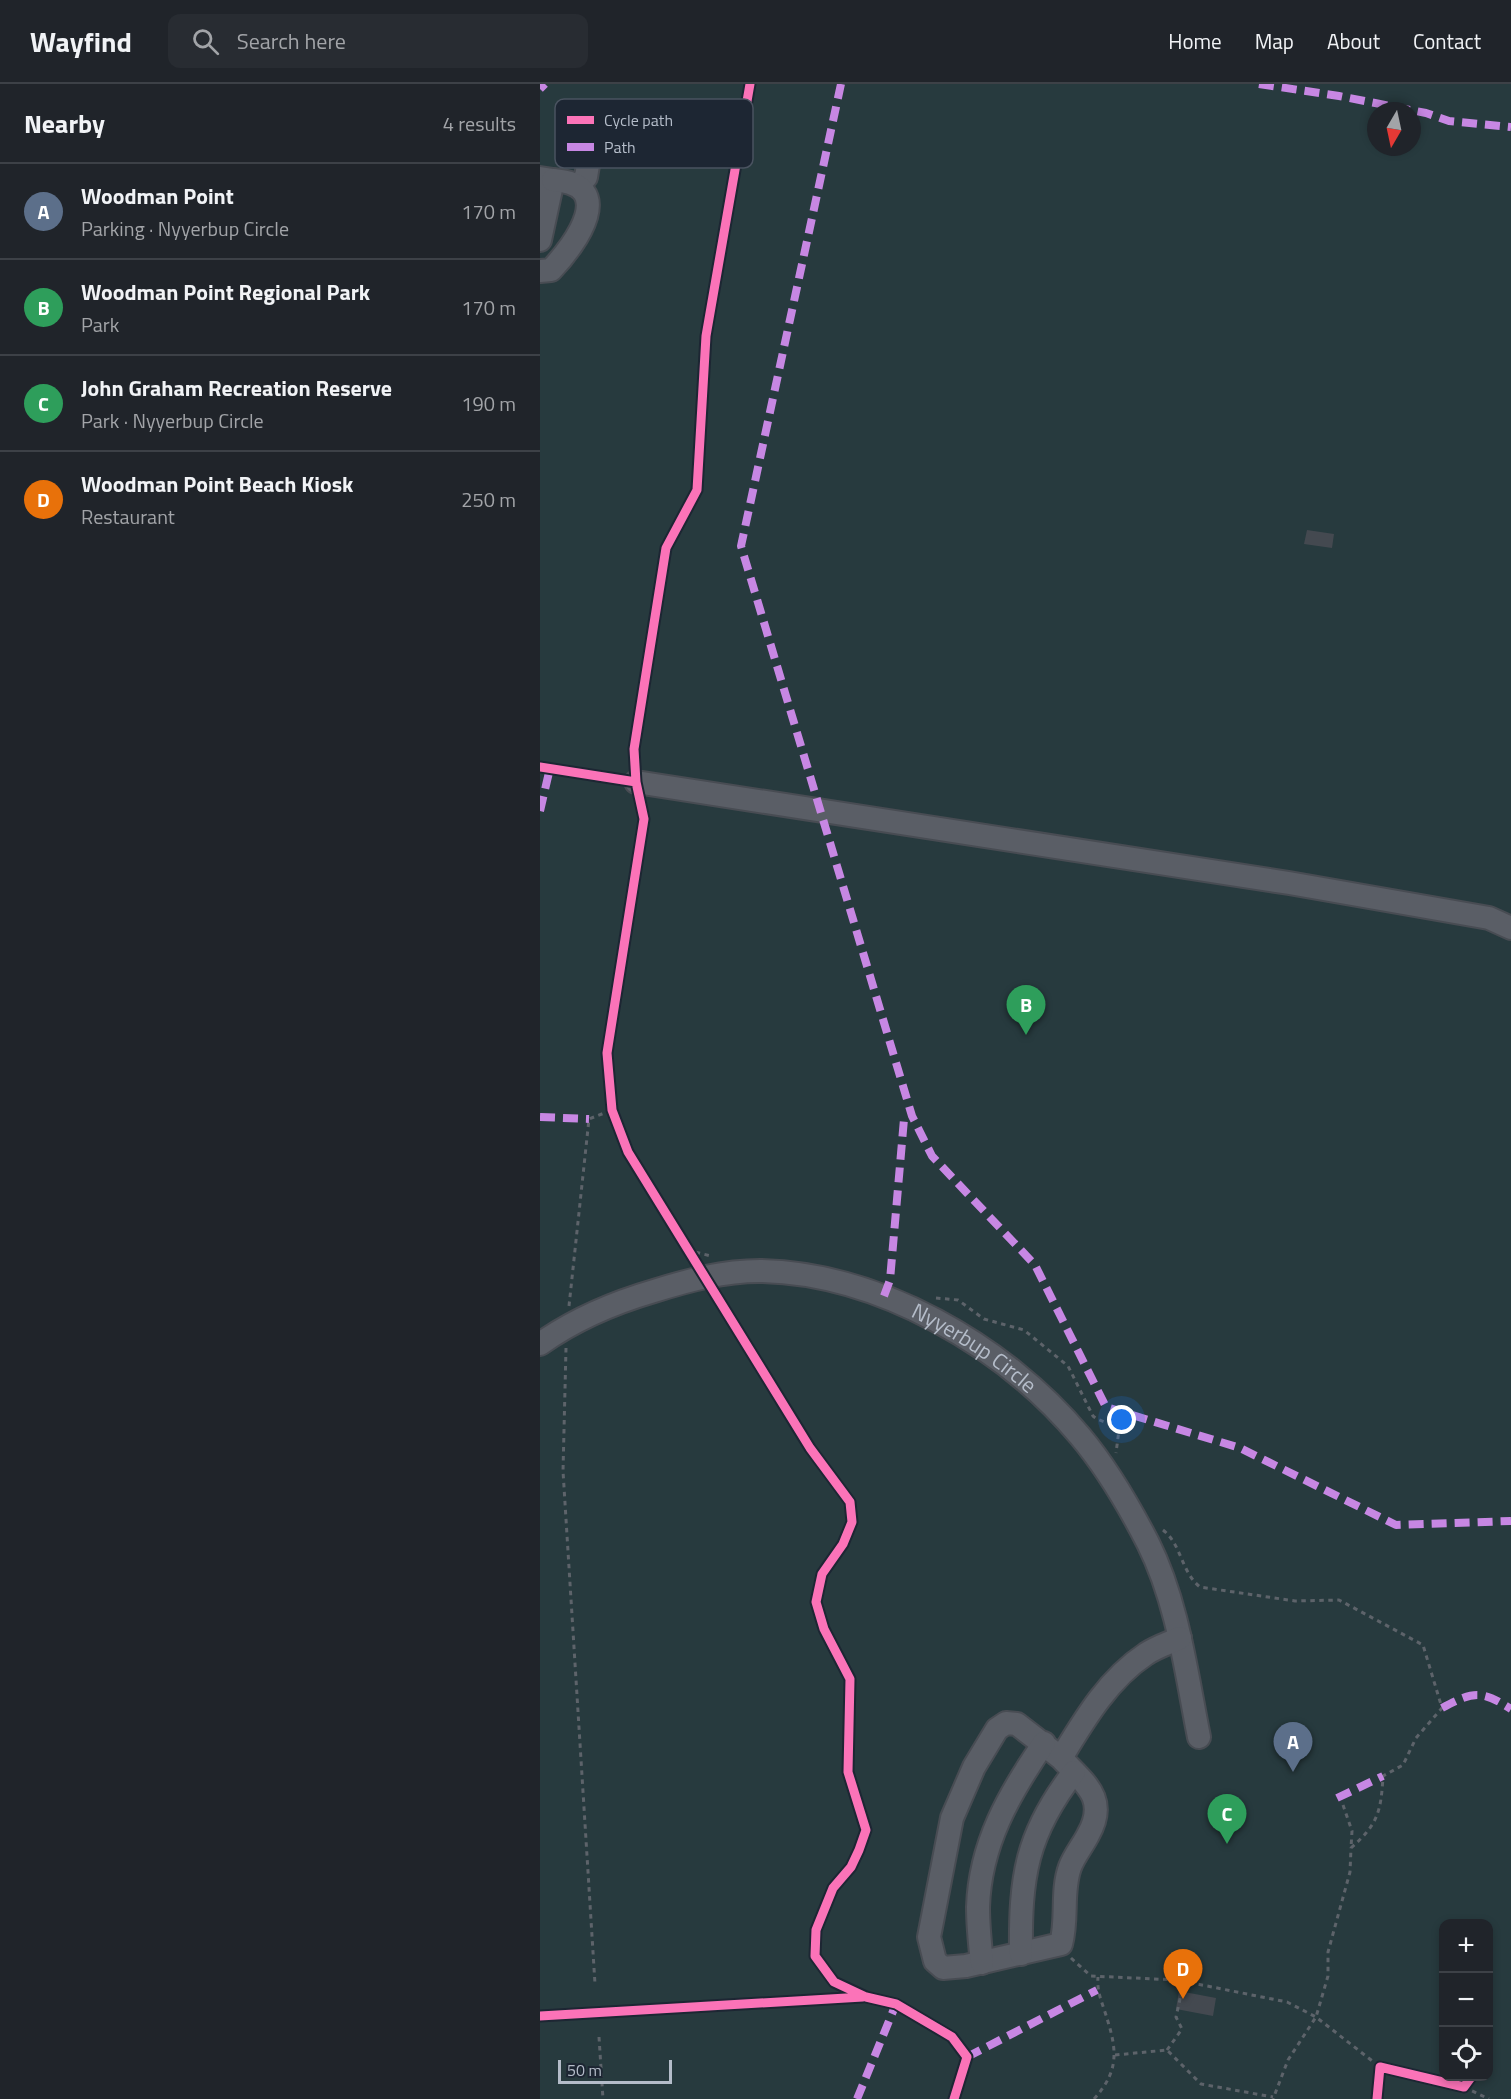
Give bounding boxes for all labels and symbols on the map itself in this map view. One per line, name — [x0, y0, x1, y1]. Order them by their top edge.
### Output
legend — [555, 99, 753, 168]
north arrow — [1367, 102, 1421, 156]
text: Cycle path — [604, 108, 673, 132]
text: Path — [604, 135, 636, 159]
pin: B — [1006, 986, 1046, 1035]
street label: Nyyerbup Circle — [906, 1294, 1045, 1401]
your location — [1107, 1405, 1136, 1434]
pin: A — [1274, 1722, 1312, 1772]
pin: C — [1208, 1794, 1246, 1844]
pin: D — [1164, 1950, 1202, 1999]
scale bar — [558, 2057, 672, 2084]

